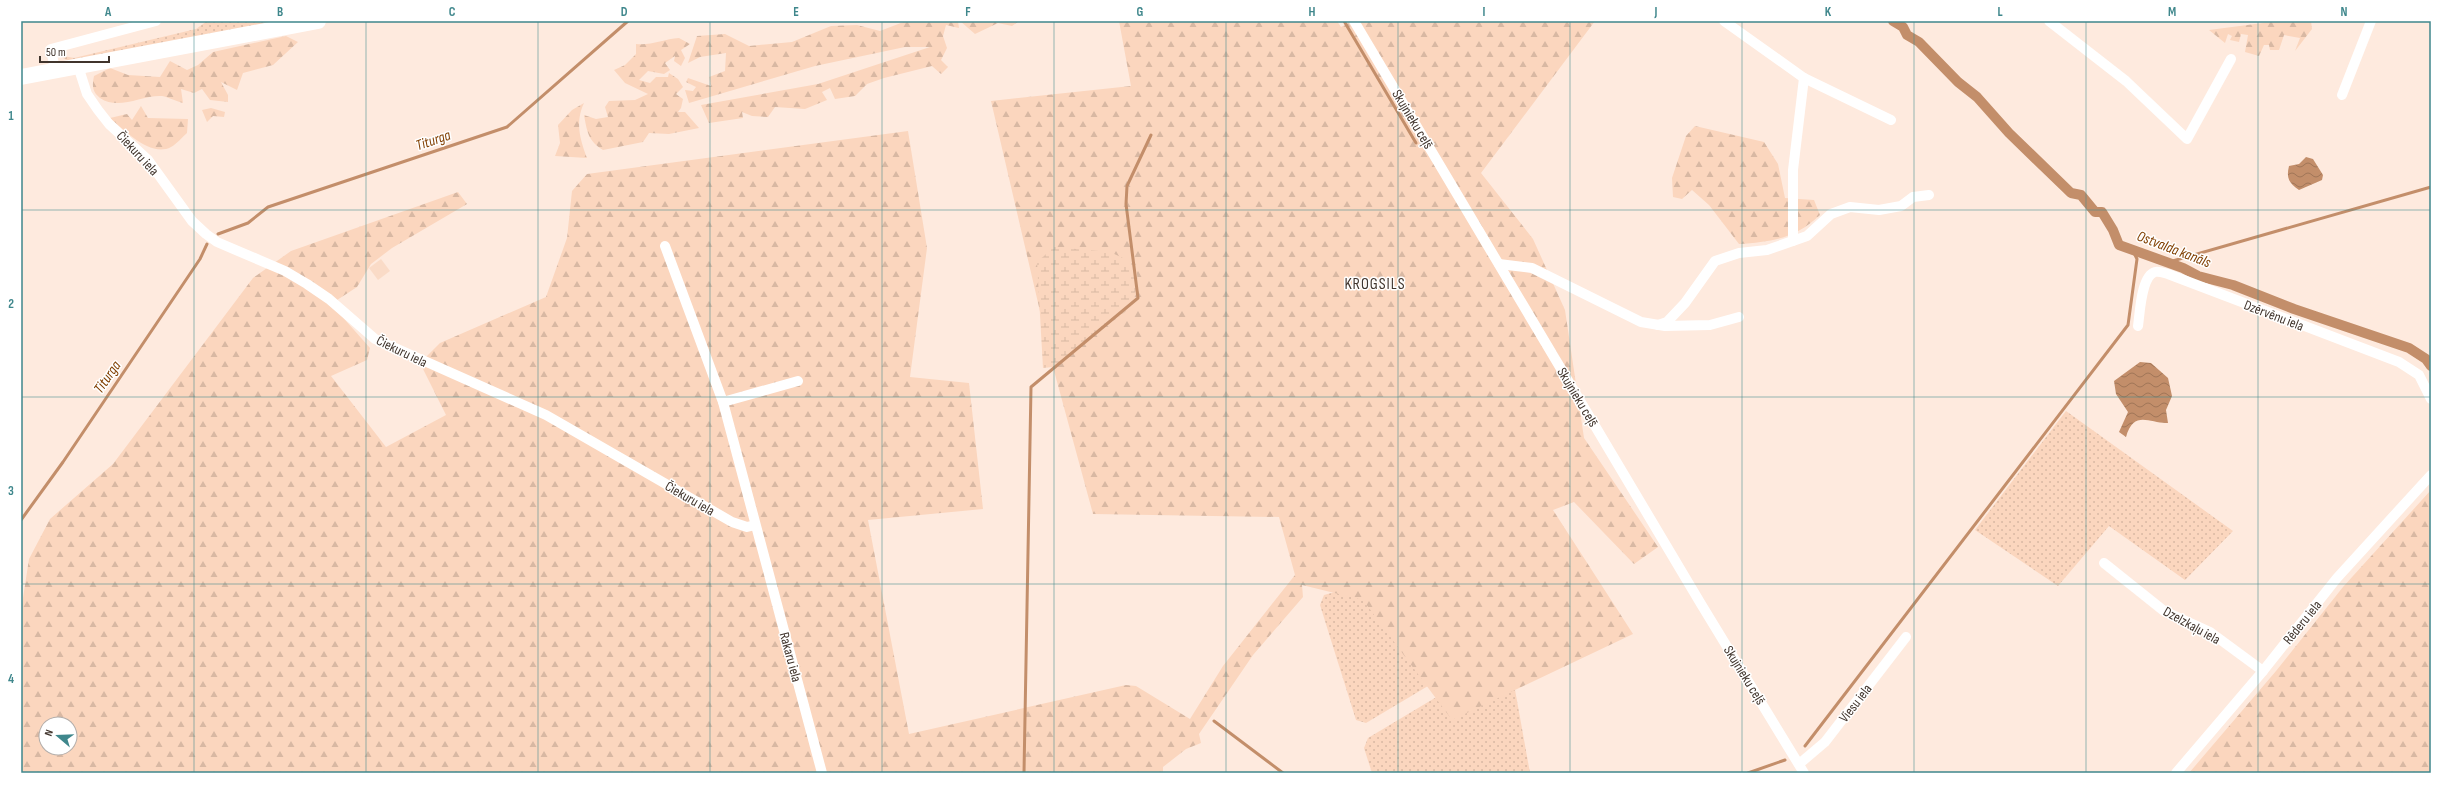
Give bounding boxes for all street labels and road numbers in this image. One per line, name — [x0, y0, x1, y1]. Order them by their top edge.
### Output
street label: Skujnieku ceļš — [1388, 87, 1437, 152]
street label: Čiekuru iela — [113, 128, 162, 179]
street label: Dzērvēnu iela — [2242, 296, 2306, 335]
street label: Čiekuru iela — [374, 332, 430, 371]
street label: Skujnieku ceļš — [1553, 365, 1602, 430]
street label: Čiekuru iela — [662, 477, 718, 519]
street label: Rēderu iela — [2280, 597, 2325, 648]
street label: Dzelzkaļu iela — [2160, 603, 2223, 648]
street label: Rakaru iela — [776, 630, 805, 684]
street label: Skujnieku ceļš — [1720, 643, 1769, 708]
street label: Viesu iela — [1835, 681, 1876, 726]

